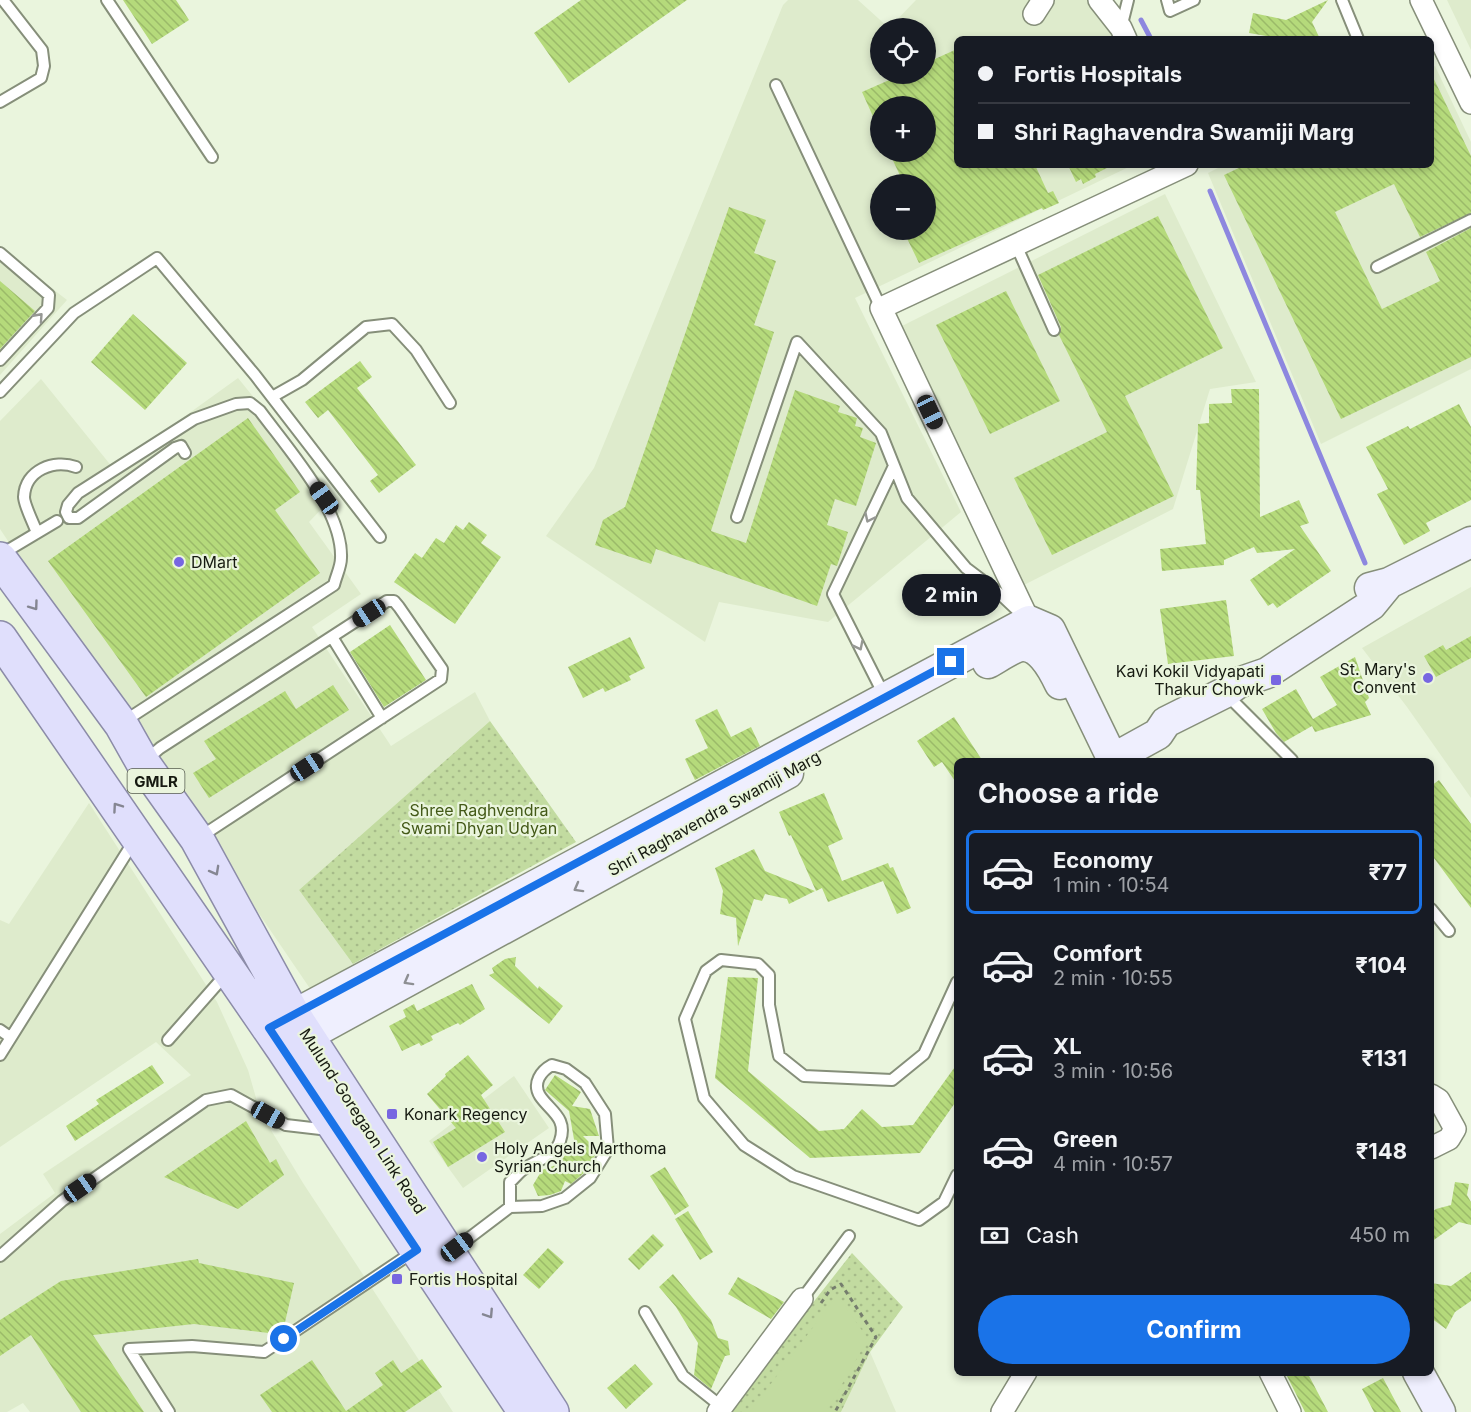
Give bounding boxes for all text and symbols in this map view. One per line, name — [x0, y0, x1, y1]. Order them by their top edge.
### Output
map controls — [870, 18, 936, 240]
button: locate — [870, 18, 936, 84]
text: Fortis Hospitals — [1014, 61, 1182, 87]
button: + — [870, 96, 936, 162]
text: Shri Raghavendra Swamiji Marg — [1014, 119, 1354, 145]
button: − — [870, 174, 936, 240]
one-way arrow — [32, 313, 43, 324]
car — [914, 392, 946, 432]
car — [306, 478, 342, 518]
one-way arrow — [865, 512, 877, 523]
place label: DMart — [191, 552, 238, 572]
marker: DMart — [172, 555, 186, 569]
callout: 2 min — [902, 575, 1000, 617]
text: 2 min — [925, 583, 978, 607]
car — [349, 596, 389, 630]
one-way arrow — [27, 600, 38, 611]
one-way arrow — [852, 640, 863, 650]
route end — [937, 648, 964, 675]
place label: St. Mary's Convent — [1339, 659, 1416, 697]
place label: Kavi Kokil Vidyapati Thakur Chowk — [1116, 661, 1264, 699]
marker: St. Mary's Convent — [1421, 671, 1435, 685]
marker: Kavi Kokil Vidyapati Thakur Chowk — [1269, 673, 1283, 687]
street label: Shri Raghavendra Swamiji Marg — [604, 746, 824, 880]
car — [287, 750, 327, 784]
road number: GMLR — [128, 769, 184, 793]
text: Choose a ride — [978, 777, 1159, 810]
park label: Shree Raghvendra Swami Dhyan Udyan — [401, 800, 557, 838]
one-way arrow — [113, 803, 124, 814]
icon: car — [981, 845, 1035, 899]
text: Economy — [1053, 847, 1153, 873]
text: ₹77 — [1368, 859, 1407, 885]
one-way arrow — [208, 865, 219, 875]
text: 1 min · 10:54 — [1053, 873, 1170, 897]
one-way arrow — [574, 881, 585, 892]
icon: car — [981, 938, 1035, 992]
text: Comfort — [1053, 940, 1142, 966]
text: ₹104 — [1355, 952, 1407, 978]
text: 2 min · 10:55 — [1053, 966, 1173, 990]
one-way arrow — [403, 974, 414, 986]
street label: Mulund-Goregaon Link Road — [295, 1025, 431, 1217]
icon: car — [981, 1031, 1035, 1085]
text: XL — [1053, 1033, 1082, 1059]
text: ₹131 — [1361, 1045, 1407, 1071]
text: 3 min · 10:56 — [1053, 1059, 1173, 1083]
car — [248, 1098, 288, 1132]
place label: Konark Regency — [404, 1104, 528, 1124]
marker: Konark Regency — [385, 1107, 399, 1121]
icon: car — [981, 1124, 1035, 1178]
text: Green — [1053, 1126, 1118, 1152]
place label: Holy Angels Marthoma Syrian Church — [494, 1138, 666, 1176]
text: ₹148 — [1356, 1138, 1407, 1164]
marker: Holy Angels Marthoma Syrian Church — [475, 1150, 489, 1164]
text: 4 min · 10:57 — [1053, 1152, 1173, 1176]
car — [60, 1170, 100, 1206]
icon: cash — [978, 1219, 1011, 1252]
text: Cash — [1026, 1222, 1079, 1248]
text: 450 m — [1349, 1223, 1410, 1247]
car — [437, 1229, 477, 1265]
place label: Fortis Hospital — [409, 1269, 518, 1289]
marker: Fortis Hospital — [390, 1272, 404, 1286]
button: Confirm — [978, 1295, 1410, 1364]
one-way arrow — [481, 1308, 493, 1318]
route start — [270, 1325, 297, 1352]

